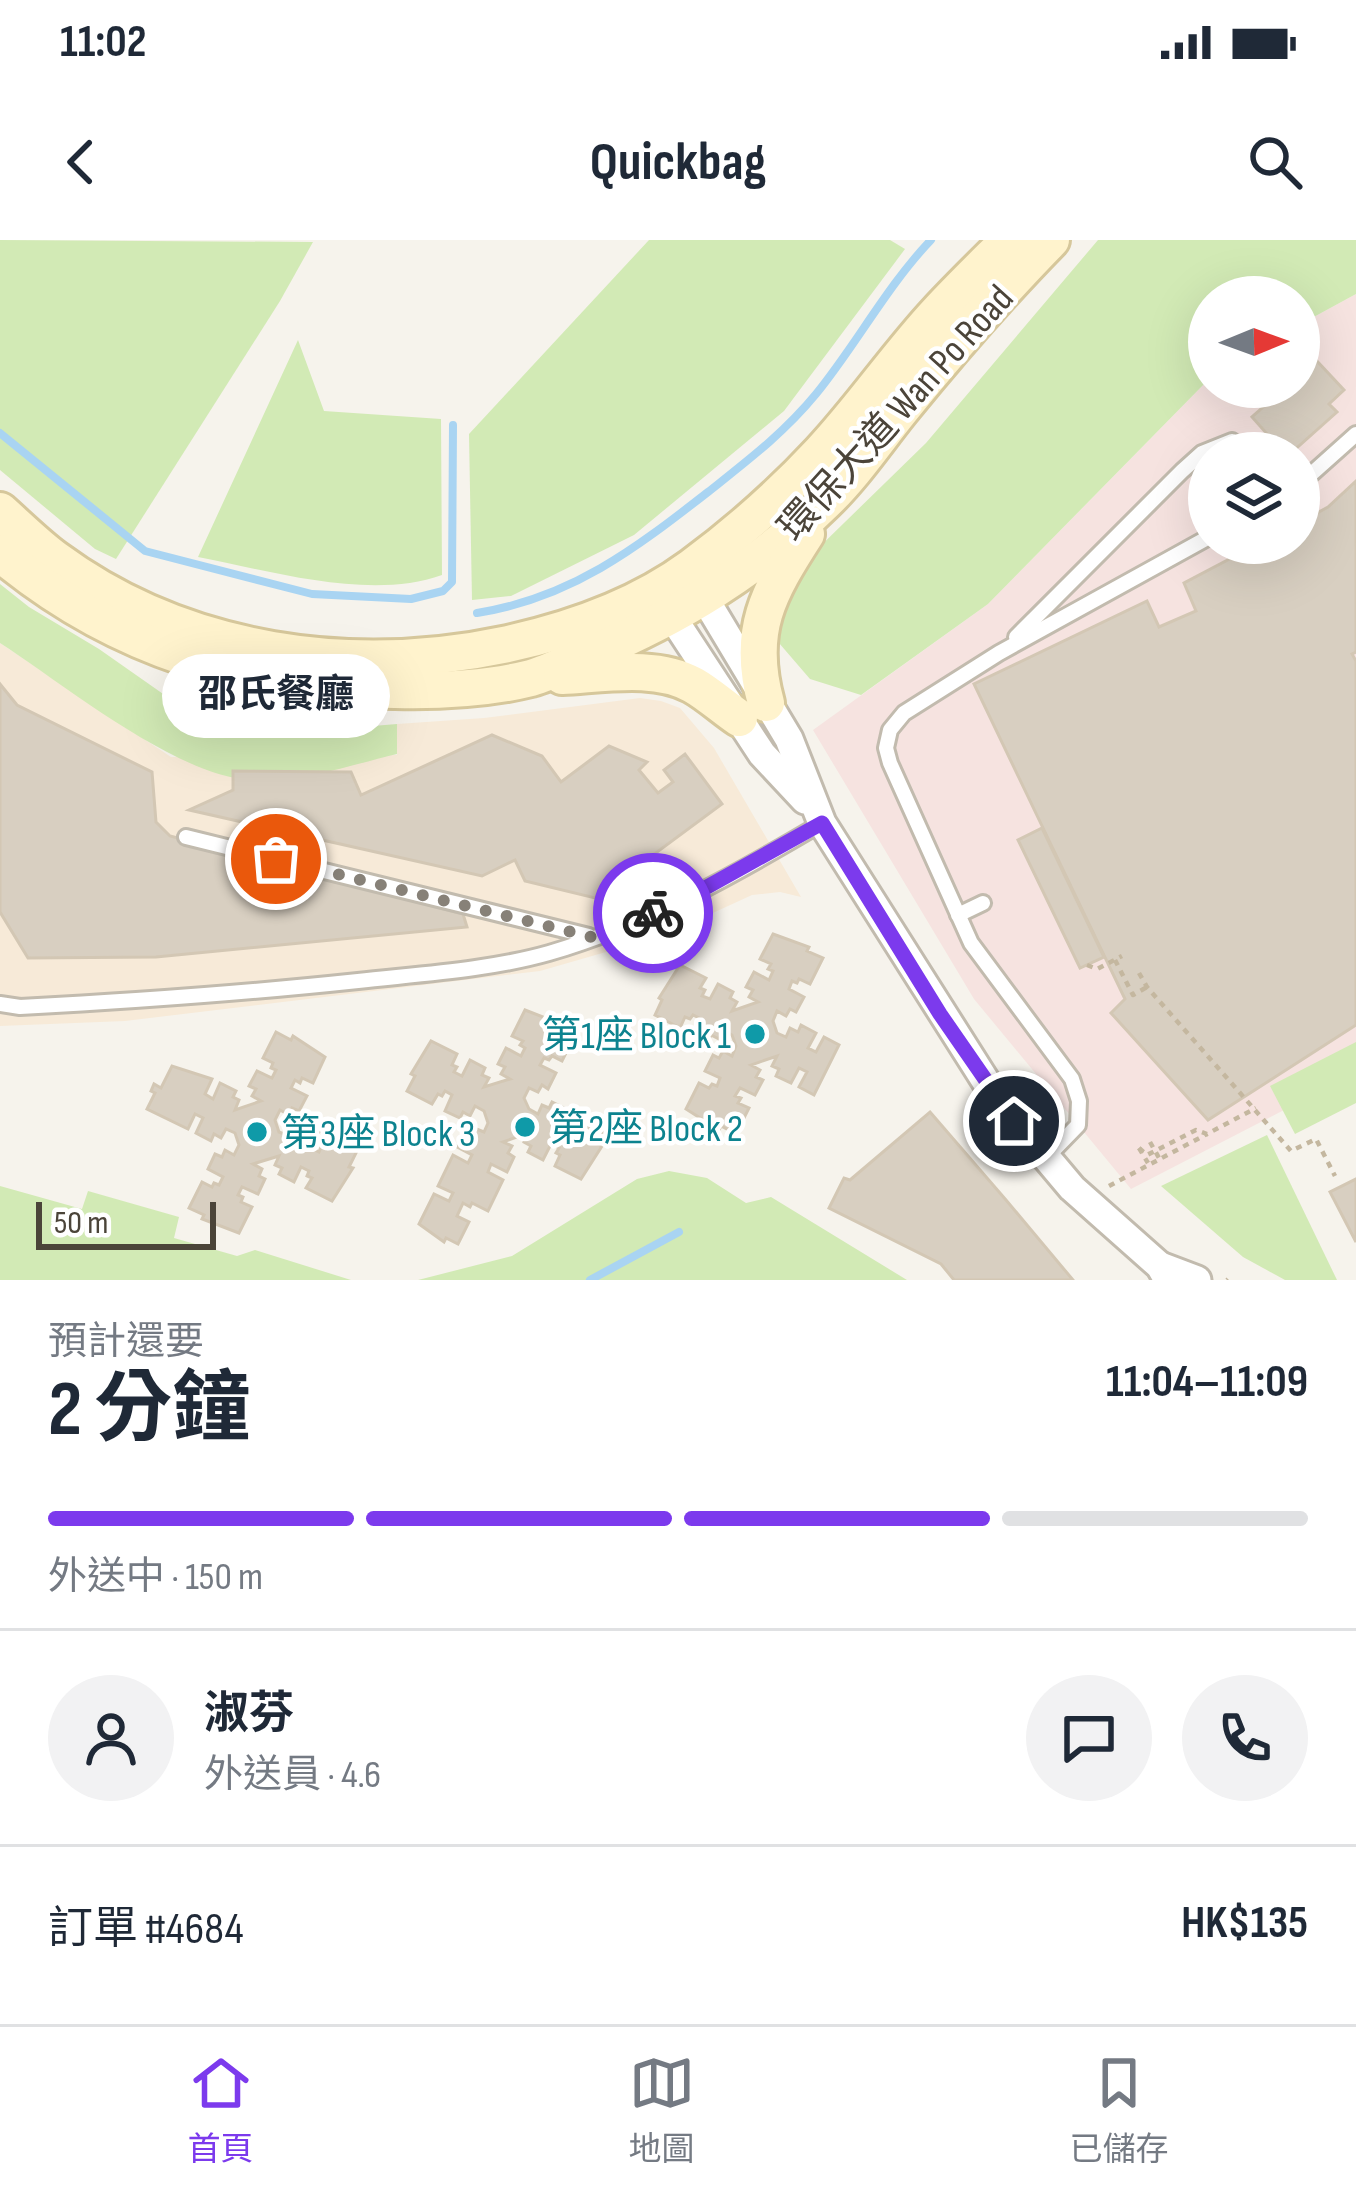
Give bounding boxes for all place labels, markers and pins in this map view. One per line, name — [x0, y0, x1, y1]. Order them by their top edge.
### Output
callout: 邵氏餐廳 — [162, 655, 390, 739]
pin — [225, 808, 327, 910]
place label: 第1座 Block 1 — [542, 1013, 731, 1060]
marker: 第1座 Block 1 — [742, 1021, 768, 1047]
pin — [963, 1070, 1065, 1172]
place label: 第2座 Block 2 — [549, 1106, 743, 1153]
place label: 第3座 Block 3 — [281, 1111, 475, 1158]
marker: 第2座 Block 2 — [512, 1114, 538, 1140]
marker: 第3座 Block 3 — [244, 1119, 270, 1145]

